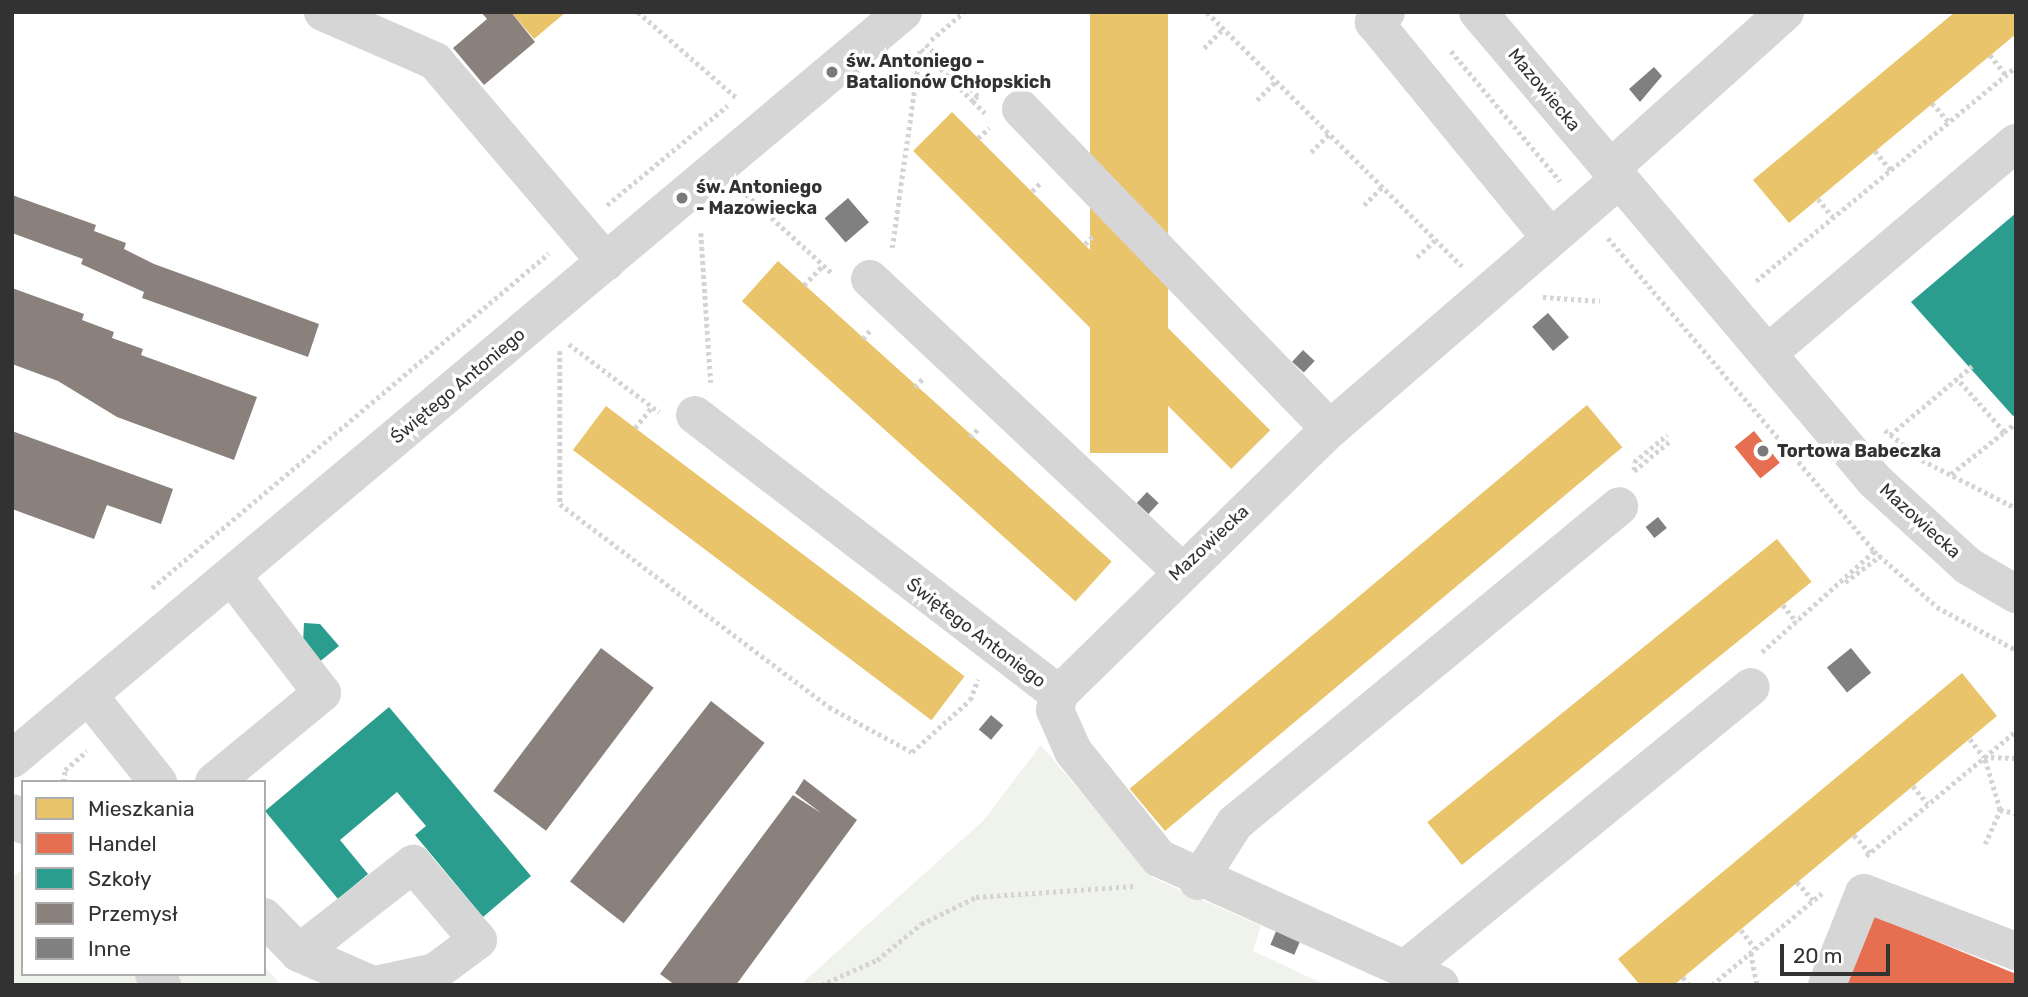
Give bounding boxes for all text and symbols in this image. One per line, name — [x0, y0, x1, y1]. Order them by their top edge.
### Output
street label: Mazowiecka — [1503, 44, 1585, 136]
place label: św. Antoniego - Batalionów Chłopskich — [846, 51, 1052, 94]
marker: św. Antoniego - Batalionów Chłopskich — [824, 64, 840, 80]
place label: św. Antoniego - Mazowiecka — [696, 177, 823, 220]
marker: św. Antoniego - Mazowiecka — [674, 190, 690, 206]
street label: Świętego Antoniego — [386, 323, 530, 449]
place label: Tortowa Babeczka — [1777, 440, 1941, 462]
marker: Tortowa Babeczka — [1755, 443, 1771, 459]
street label: Mazowiecka — [1875, 479, 1965, 563]
street label: Mazowiecka — [1165, 501, 1253, 585]
street label: Świętego Antoniego — [902, 573, 1050, 693]
legend — [21, 780, 266, 976]
text: Mieszkania — [88, 796, 195, 821]
text: Handel — [88, 831, 157, 856]
text: Szkoły — [88, 866, 152, 891]
text: Przemysł — [88, 901, 178, 926]
scale bar — [1783, 930, 1893, 974]
text: Inne — [88, 936, 131, 961]
text: 20 m — [1793, 943, 1842, 968]

